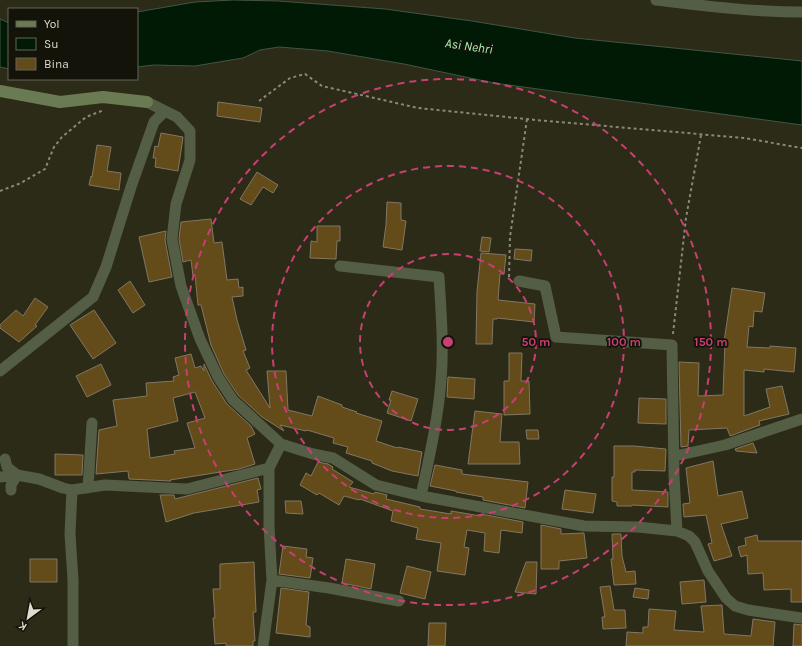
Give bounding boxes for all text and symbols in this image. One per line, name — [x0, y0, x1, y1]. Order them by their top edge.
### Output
legend — [8, 8, 138, 80]
text: Yol — [44, 17, 60, 31]
water label: Asi Nehri — [444, 35, 494, 57]
text: Su — [44, 37, 59, 51]
text: Bina — [44, 57, 69, 71]
centre of rings — [441, 335, 455, 349]
text: 50 m — [522, 335, 551, 349]
text: 100 m — [607, 335, 641, 349]
text: 150 m — [694, 335, 728, 349]
north arrow — [8, 598, 48, 638]
text: K — [16, 618, 29, 633]

